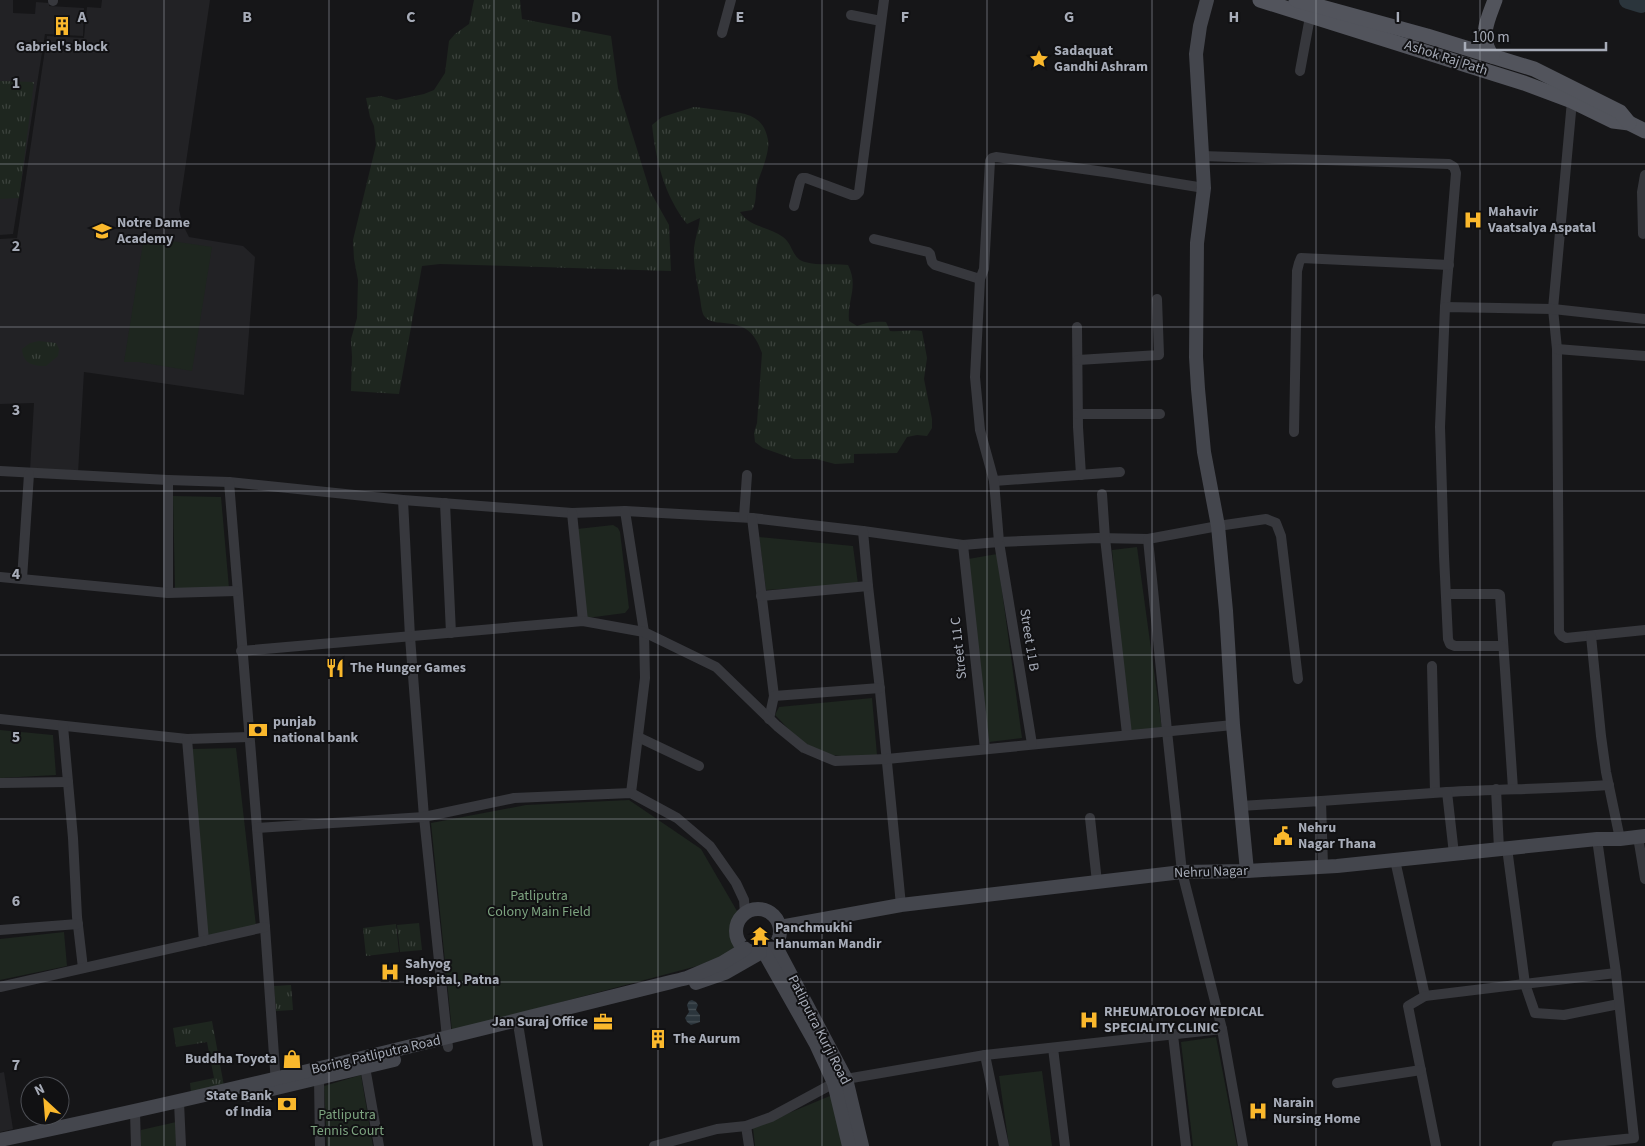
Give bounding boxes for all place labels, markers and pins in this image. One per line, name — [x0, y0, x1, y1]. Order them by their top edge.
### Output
building icon: Gabriel's block — [51, 15, 73, 37]
place label: Gabriel's block — [16, 37, 108, 57]
place label: Sadaquat Gandhi Ashram — [1054, 41, 1148, 77]
place icon: Sadaquat Gandhi Ashram — [1028, 48, 1050, 70]
place label: Mahavir Vaatsalya Aspatal — [1487, 202, 1596, 238]
hospital icon: Mahavir Vaatsalya Aspatal — [1462, 209, 1484, 231]
place label: Notre Dame Academy — [116, 213, 190, 249]
school or university icon: Notre Dame Academy — [91, 220, 113, 242]
restaurant icon: The Hunger Games — [324, 657, 346, 679]
place label: The Hunger Games — [350, 658, 466, 678]
place label: punjab national bank — [273, 712, 359, 748]
bank icon: punjab national bank — [247, 719, 269, 741]
place label: Nehru Nagar Thana — [1298, 818, 1376, 854]
public building icon: Nehru Nagar Thana — [1272, 825, 1294, 847]
place label: Panchmukhi Hanuman Mandir — [775, 918, 882, 954]
temple icon: Panchmukhi Hanuman Mandir — [749, 925, 771, 947]
place label: Sahyog Hospital, Patna — [405, 954, 499, 990]
hospital icon: Sahyog Hospital, Patna — [379, 961, 401, 983]
place label: RHEUMATOLOGY MEDICAL SPECIALITY CLINIC — [1104, 1002, 1264, 1038]
hospital icon: RHEUMATOLOGY MEDICAL SPECIALITY CLINIC — [1078, 1009, 1100, 1031]
office icon: Jan Suraj Office — [592, 1011, 614, 1033]
place label: Jan Suraj Office — [492, 1012, 588, 1032]
building icon: The Aurum — [647, 1028, 669, 1050]
place label: The Aurum — [673, 1029, 740, 1049]
shop icon: Buddha Toyota — [281, 1048, 303, 1070]
place label: Buddha Toyota — [185, 1049, 277, 1069]
place label: State Bank of India — [206, 1086, 272, 1122]
bank icon: State Bank of India — [276, 1093, 298, 1115]
place label: Narain Nursing Home — [1273, 1093, 1361, 1129]
hospital icon: Narain Nursing Home — [1247, 1100, 1269, 1122]

